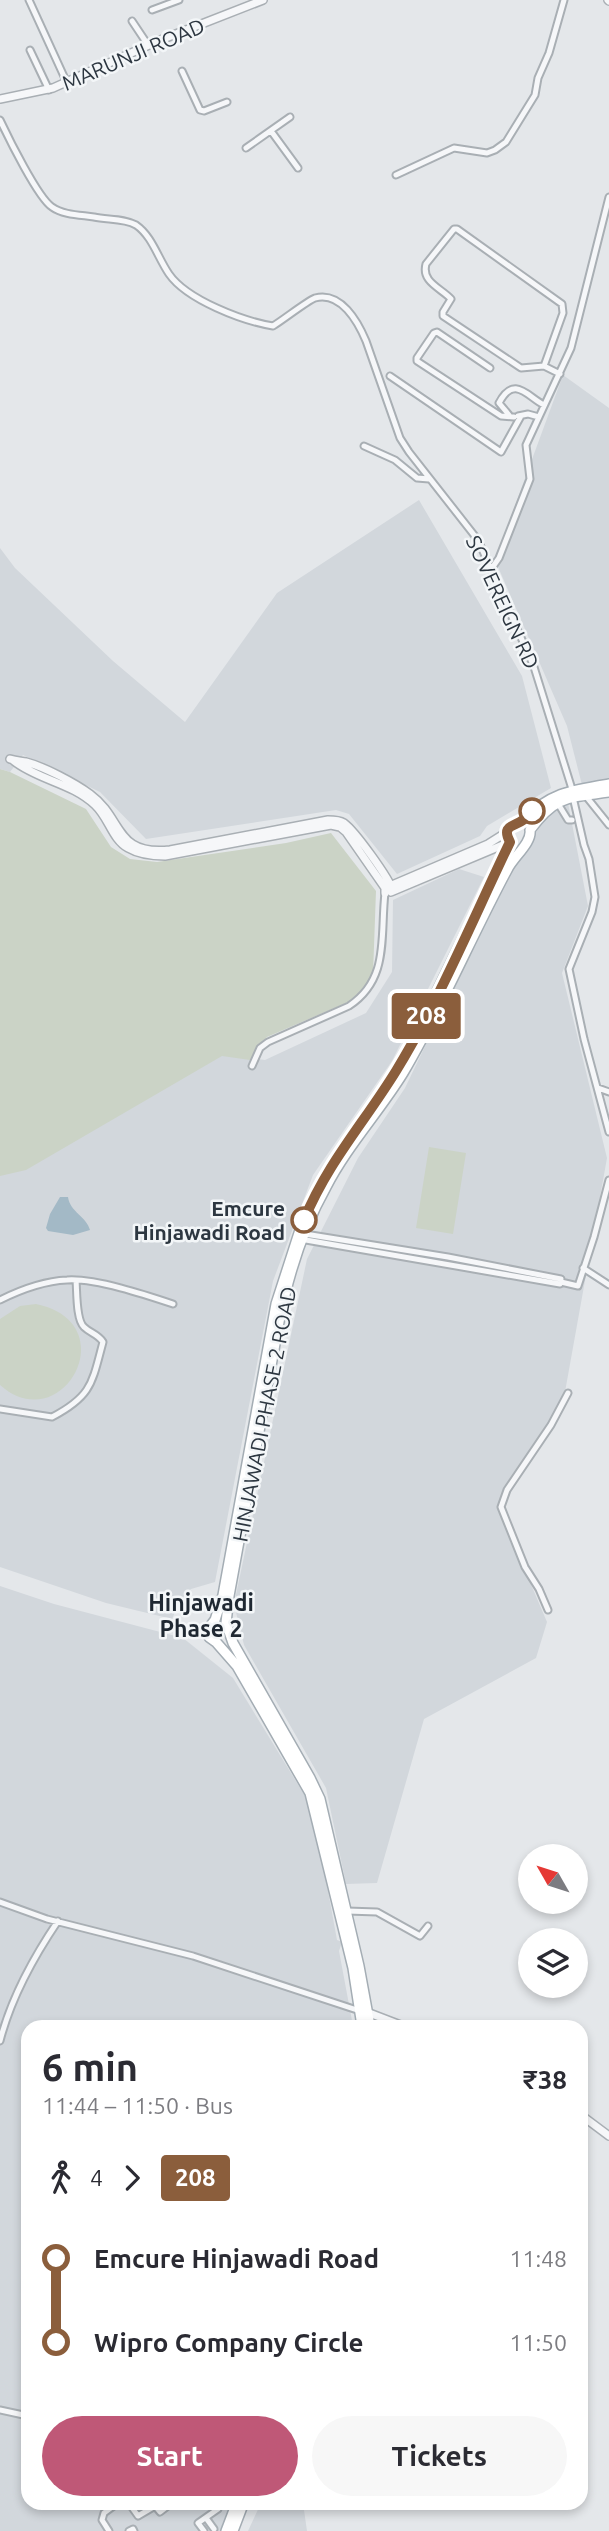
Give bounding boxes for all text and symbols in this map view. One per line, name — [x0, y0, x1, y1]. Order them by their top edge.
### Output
street label: MARUNJI ROAD — [58, 13, 208, 95]
street label: SOVEREIGN RD — [462, 532, 544, 672]
unlabelled marker — [519, 798, 545, 824]
line badge: 208 — [386, 993, 466, 1039]
text: 208 — [406, 1002, 446, 1029]
place label: Emcure Hinjawadi Road — [134, 1196, 285, 1244]
marker: Emcure Hinjawadi Road — [291, 1207, 317, 1233]
street label: HINJAWADI PHASE 2 ROAD — [227, 1284, 301, 1544]
district label: Hinjawadi Phase 2 — [148, 1590, 254, 1641]
north arrow — [518, 1844, 588, 1914]
map controls — [518, 1844, 588, 1998]
button: layers — [518, 1928, 588, 1998]
text: 6 min — [42, 2046, 138, 2088]
text: ₹38 — [523, 2065, 567, 2094]
text: 11:44 – 11:50 · Bus — [42, 2093, 233, 2118]
icon: walk — [42, 2159, 80, 2197]
icon: forward — [113, 2159, 151, 2197]
text: 208 — [175, 2164, 216, 2191]
text: 4 — [90, 2165, 103, 2190]
text: Emcure Hinjawadi Road — [94, 2244, 379, 2273]
text: 11:48 — [509, 2246, 567, 2271]
text: Wipro Company Circle — [94, 2328, 364, 2357]
text: 11:50 — [509, 2330, 567, 2355]
button: Start — [42, 2416, 298, 2496]
button: Tickets — [312, 2416, 567, 2496]

